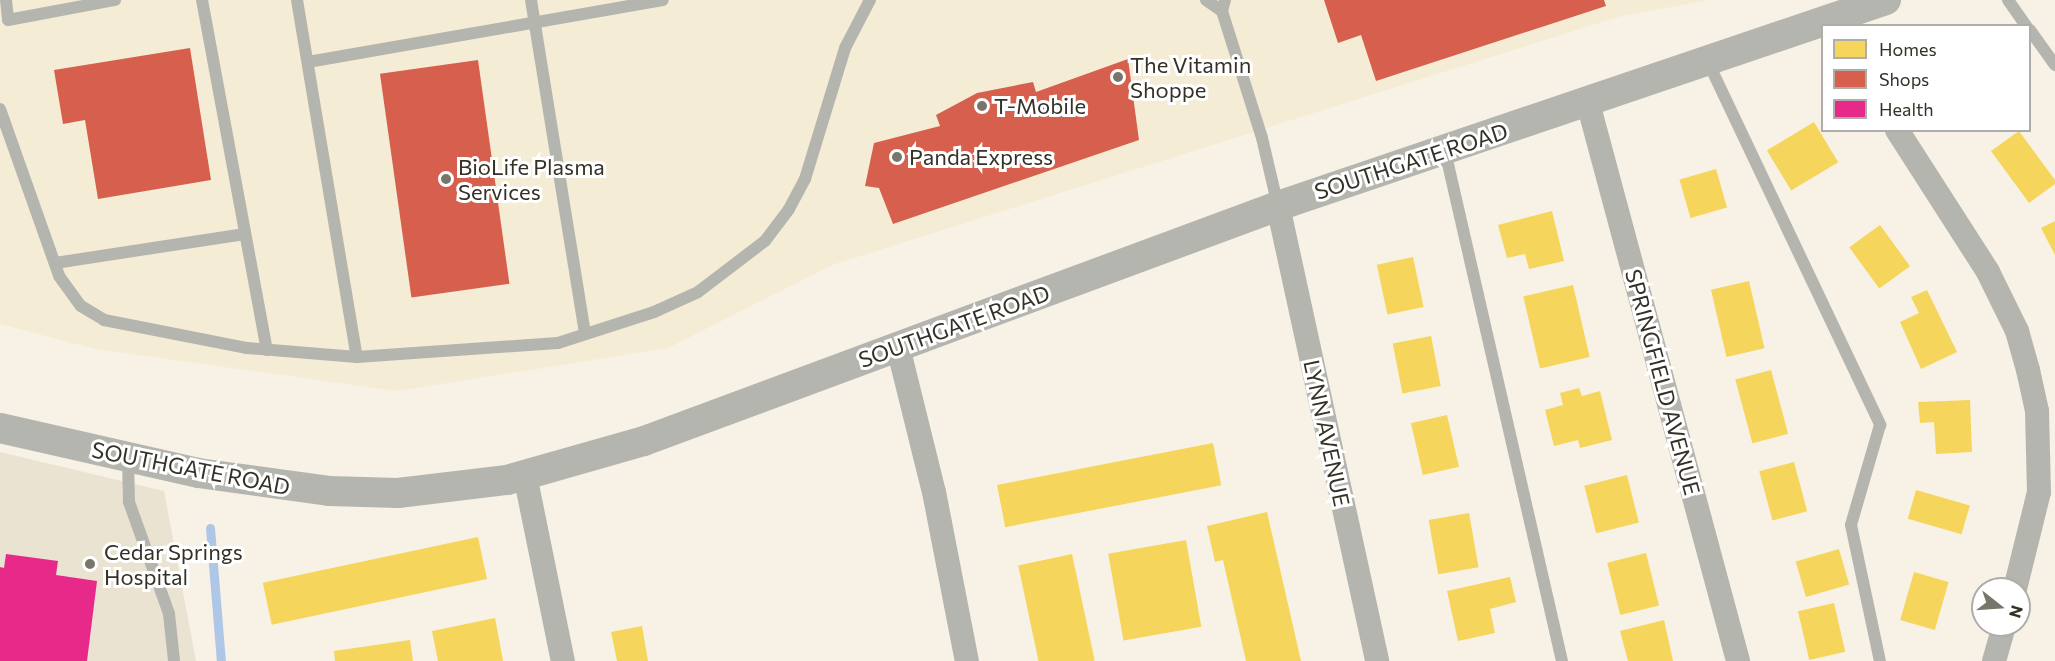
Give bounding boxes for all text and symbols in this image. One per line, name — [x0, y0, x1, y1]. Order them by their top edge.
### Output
legend — [1821, 24, 2031, 132]
text: Homes — [1879, 38, 1937, 60]
place label: The Vitamin Shoppe — [1130, 51, 1251, 102]
text: Shops — [1879, 68, 1929, 90]
marker: The Vitamin Shoppe — [1111, 70, 1125, 84]
place label: T-Mobile — [994, 93, 1086, 119]
text: Health — [1879, 98, 1934, 120]
marker: T-Mobile — [975, 99, 989, 113]
street label: SOUTHGATE ROAD — [1311, 117, 1511, 205]
place label: Panda Express — [909, 144, 1053, 170]
marker: Panda Express — [890, 150, 904, 164]
place label: BioLife Plasma Services — [458, 153, 605, 204]
marker: BioLife Plasma Services — [439, 172, 453, 186]
street label: SPRINGFIELD AVENUE — [1620, 266, 1706, 498]
street label: SOUTHGATE ROAD — [855, 279, 1053, 373]
street label: LYNN AVENUE — [1299, 357, 1355, 509]
street label: SOUTHGATE ROAD — [90, 436, 292, 500]
place label: Cedar Springs Hospital — [104, 538, 243, 590]
marker: Cedar Springs Hospital — [81, 555, 99, 573]
north arrow — [1971, 577, 2031, 637]
text: N — [2006, 603, 2028, 620]

